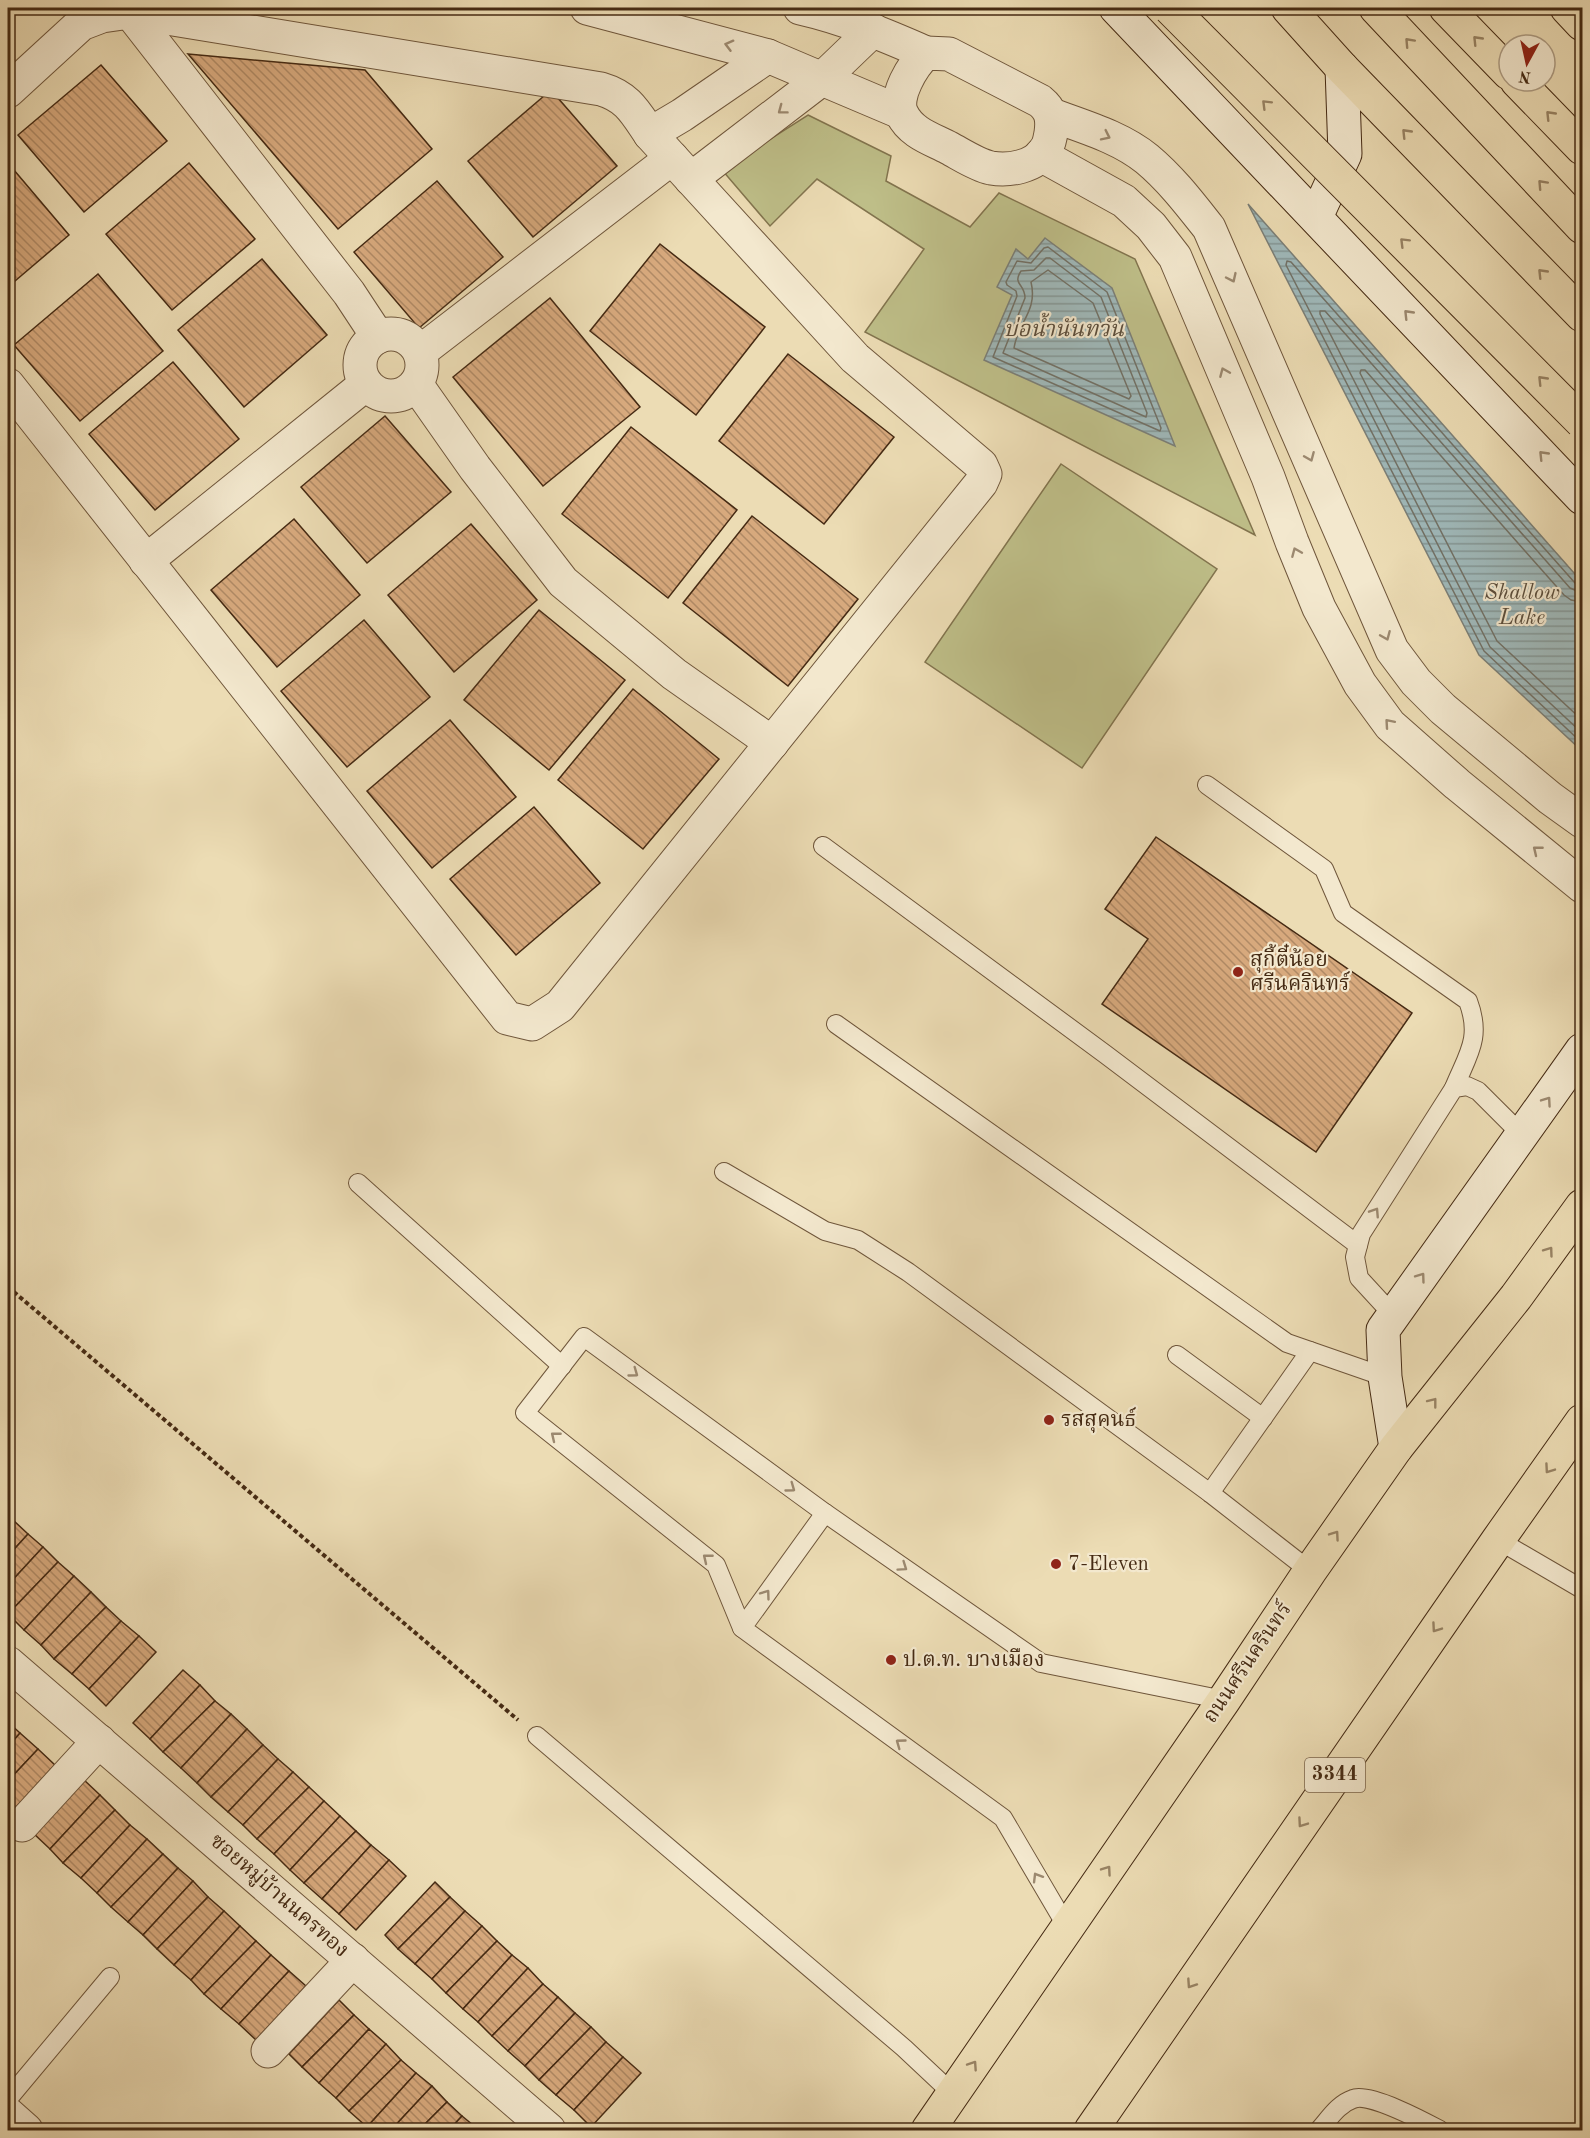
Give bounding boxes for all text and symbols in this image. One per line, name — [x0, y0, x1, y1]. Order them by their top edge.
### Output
north arrow — [1497, 33, 1557, 93]
one-way arrow — [1474, 37, 1485, 48]
one-way arrow — [1405, 39, 1416, 49]
one-way arrow — [724, 40, 735, 52]
text: N — [1517, 67, 1532, 85]
one-way arrow — [1263, 100, 1274, 111]
one-way arrow — [777, 103, 788, 114]
one-way arrow — [1546, 111, 1557, 121]
one-way arrow — [1100, 129, 1111, 140]
one-way arrow — [1402, 130, 1413, 140]
one-way arrow — [1539, 181, 1550, 192]
one-way arrow — [1401, 238, 1412, 249]
one-way arrow — [1538, 270, 1549, 281]
one-way arrow — [1225, 271, 1237, 282]
one-way arrow — [1404, 310, 1415, 320]
water label: บ่อน้ำนันทวัน — [1004, 312, 1125, 341]
one-way arrow — [1219, 367, 1231, 378]
one-way arrow — [1538, 377, 1549, 388]
one-way arrow — [1302, 451, 1314, 462]
one-way arrow — [1539, 451, 1550, 461]
one-way arrow — [1291, 548, 1303, 559]
water label: Shallow Lake — [1484, 582, 1560, 629]
one-way arrow — [1379, 630, 1391, 641]
one-way arrow — [1385, 719, 1396, 730]
one-way arrow — [1533, 846, 1544, 857]
place label: สุกี้ตี๋น้อย ศรีนครินทร์ — [1250, 943, 1351, 995]
marker: สุกี้ตี๋น้อย ศรีนครินทร์ — [1231, 965, 1245, 979]
one-way arrow — [1540, 1097, 1551, 1108]
one-way arrow — [1367, 1208, 1378, 1219]
one-way arrow — [1542, 1247, 1553, 1258]
one-way arrow — [1414, 1272, 1425, 1283]
one-way arrow — [627, 1366, 638, 1377]
one-way arrow — [1425, 1398, 1436, 1409]
place label: รสสุคนธ์ — [1061, 1406, 1137, 1433]
marker: รสสุคนธ์ — [1042, 1413, 1056, 1427]
one-way arrow — [550, 1433, 561, 1444]
one-way arrow — [1545, 1463, 1556, 1474]
one-way arrow — [785, 1481, 796, 1492]
one-way arrow — [1328, 1530, 1339, 1541]
one-way arrow — [703, 1554, 714, 1565]
place label: 7-Eleven — [1068, 1554, 1149, 1575]
marker: 7-Eleven — [1049, 1557, 1063, 1571]
one-way arrow — [896, 1559, 907, 1570]
one-way arrow — [759, 1590, 770, 1601]
street label: ถนนศรีนครินทร์ — [1197, 1596, 1297, 1727]
one-way arrow — [1432, 1622, 1443, 1633]
place label: ป.ต.ท. บางเมือง — [903, 1647, 1045, 1671]
marker: ป.ต.ท. บางเมือง — [884, 1653, 898, 1667]
one-way arrow — [895, 1740, 906, 1751]
road number: 3344 — [1305, 1758, 1365, 1792]
one-way arrow — [1298, 1817, 1309, 1828]
street label: ซอยหมู่บ้านนครทอง — [205, 1828, 354, 1962]
one-way arrow — [1100, 1865, 1111, 1876]
one-way arrow — [1033, 1873, 1045, 1883]
one-way arrow — [1187, 1978, 1198, 1989]
one-way arrow — [966, 2061, 977, 2072]

